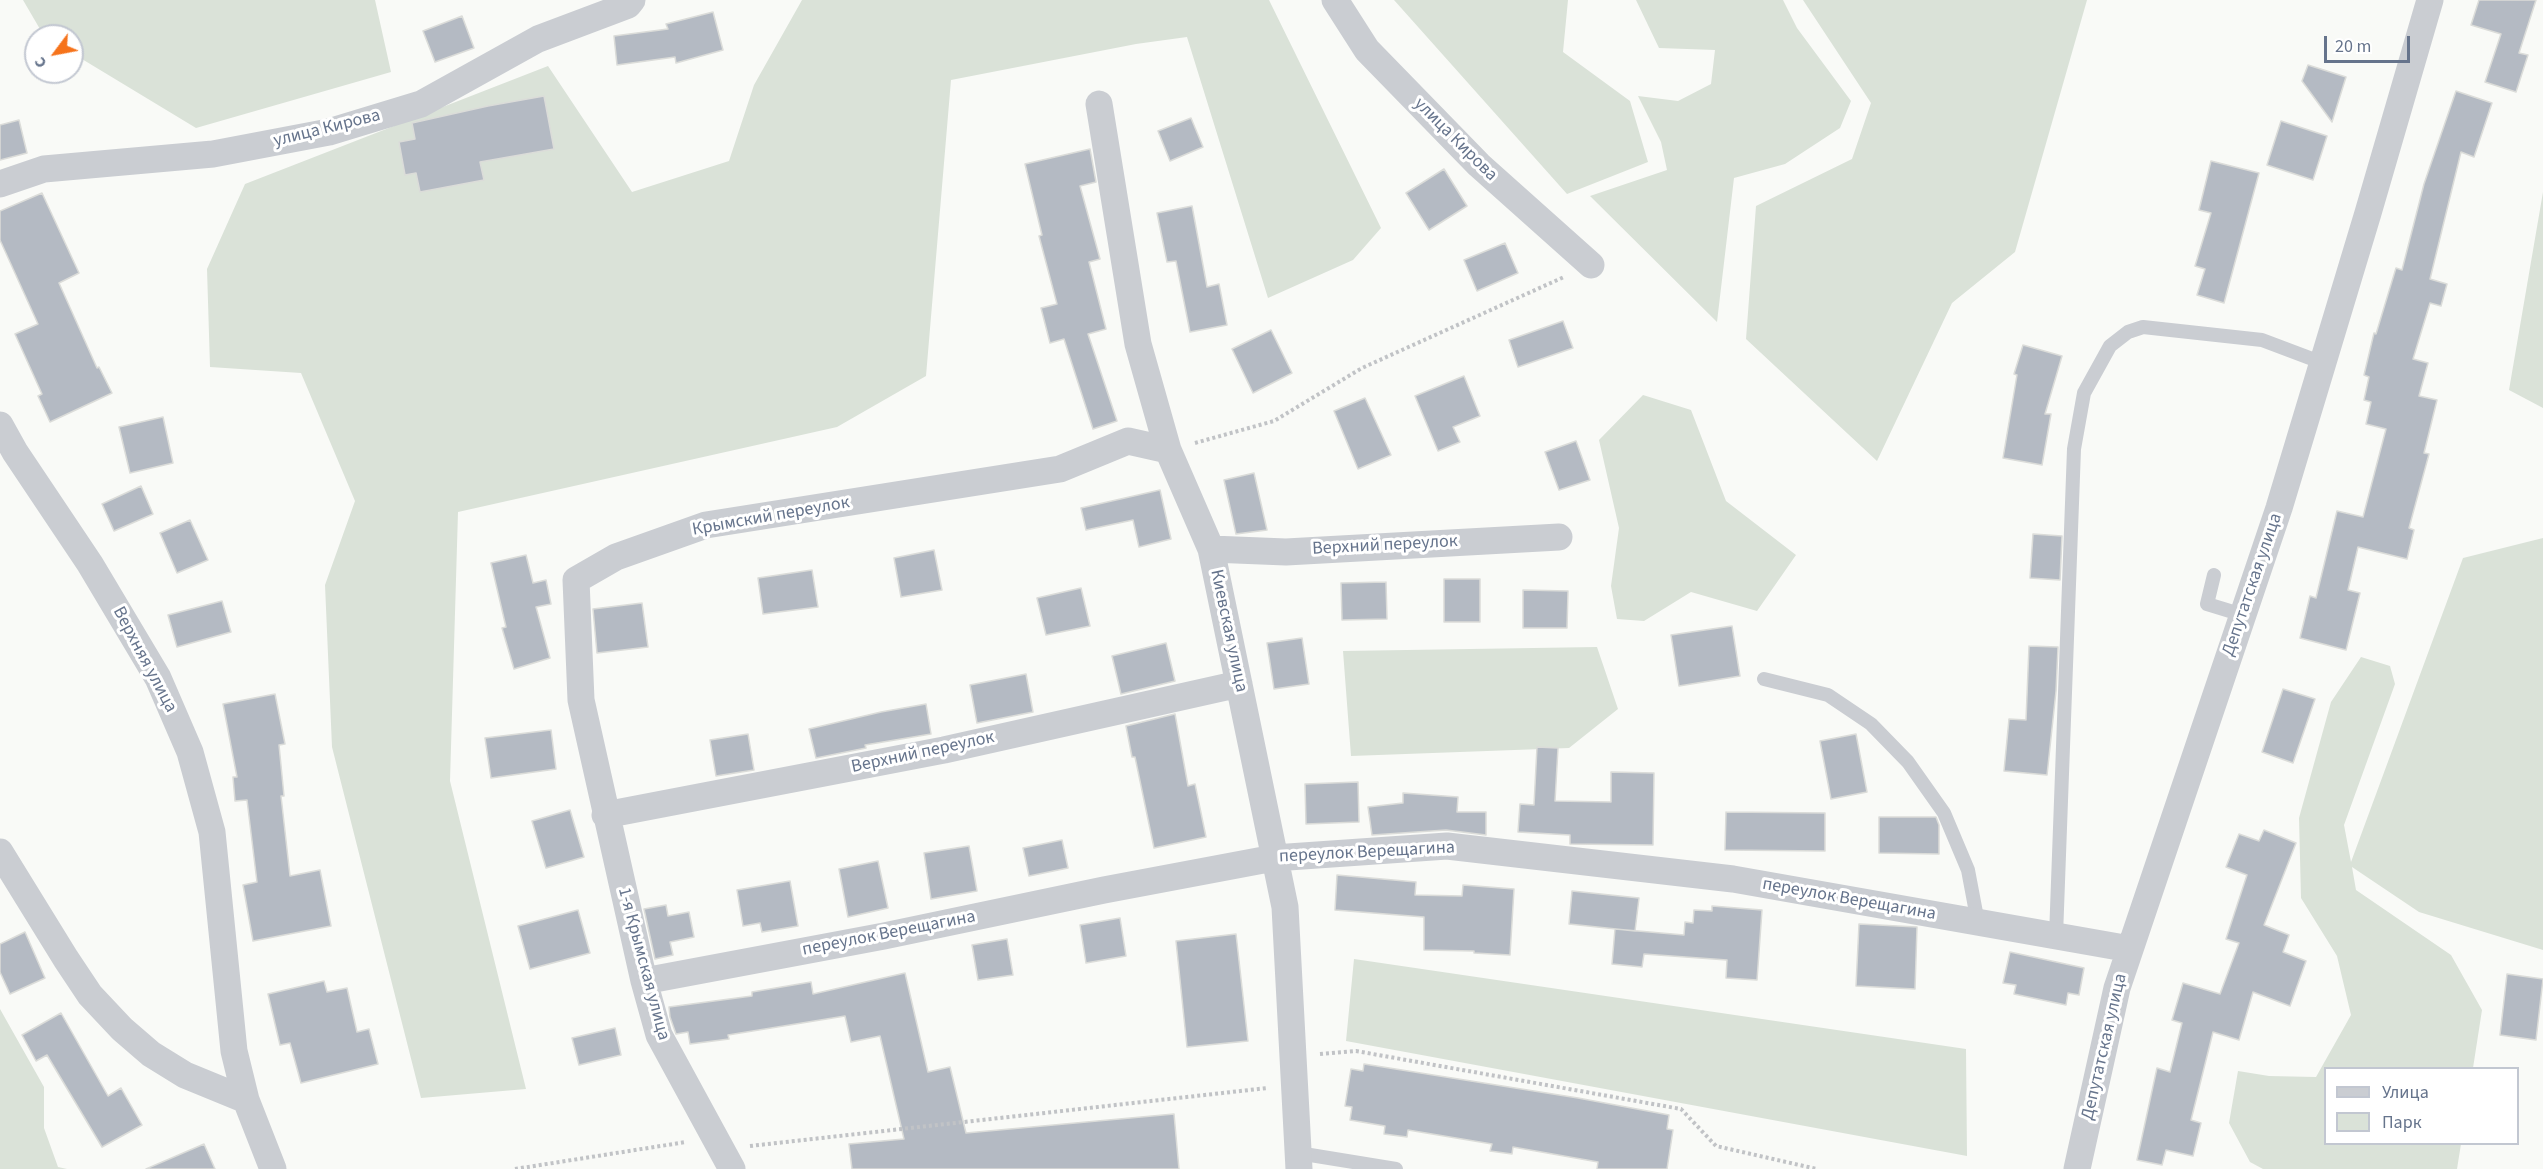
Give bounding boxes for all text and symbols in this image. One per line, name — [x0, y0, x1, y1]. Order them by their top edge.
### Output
north arrow — [24, 24, 84, 84]
scale bar — [2327, 24, 2412, 62]
text: 20 m — [2335, 34, 2371, 59]
text: С — [29, 53, 52, 72]
street label: улица Кирова — [1409, 94, 1501, 186]
street label: улица Кирова — [271, 105, 383, 153]
street label: Крымский переулок — [691, 493, 851, 541]
street label: Депутатская улица — [2218, 511, 2288, 659]
street label: Верхний переулок — [1312, 531, 1458, 561]
street label: Киевская улица — [1204, 568, 1252, 694]
street label: Верхняя улица — [107, 603, 181, 717]
street label: Верхний переулок — [850, 727, 996, 779]
street label: переулок Верещагина — [1279, 838, 1455, 868]
street label: переулок Верещагина — [1760, 874, 1938, 926]
street label: 1-я Крымская улица — [612, 885, 674, 1043]
street label: переулок Верещагина — [801, 907, 977, 961]
street label: Депутатская улица — [2078, 972, 2132, 1122]
legend — [2324, 1067, 2519, 1145]
text: Улица — [2382, 1080, 2429, 1105]
text: Парк — [2382, 1110, 2422, 1135]

